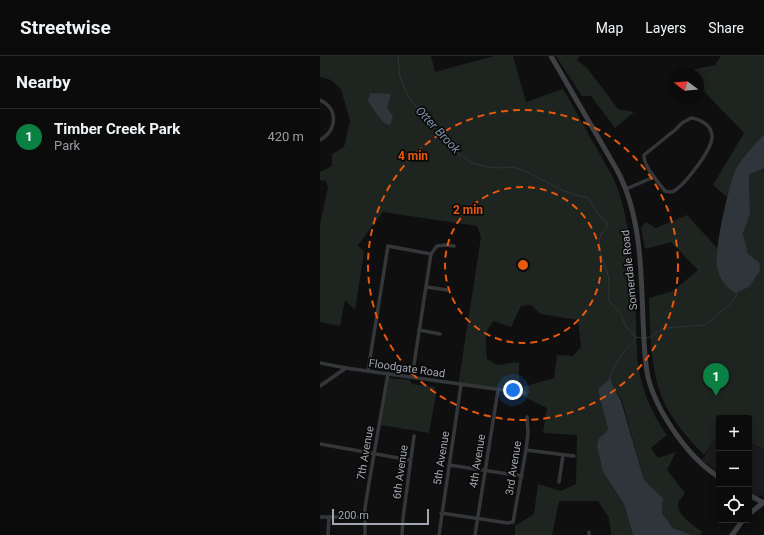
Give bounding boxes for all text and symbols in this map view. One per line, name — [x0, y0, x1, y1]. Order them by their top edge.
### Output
text: Streetwise — [20, 16, 111, 39]
text: Map — [596, 20, 623, 36]
text: Layers — [645, 20, 686, 36]
text: Share — [708, 20, 744, 36]
north arrow — [668, 68, 704, 104]
text: Nearby — [16, 72, 71, 92]
water label: Otter Brook — [413, 104, 464, 157]
text: Timber Creek Park — [54, 120, 180, 138]
text: 1 — [25, 129, 33, 144]
text: 420 m — [267, 129, 304, 144]
text: Park — [54, 138, 80, 153]
text: 4 min — [398, 149, 428, 163]
text: 2 min — [453, 203, 483, 217]
street label: Somerdale Road — [619, 229, 640, 311]
centre of rings — [516, 258, 530, 272]
street label: Floodgate Road — [368, 357, 446, 380]
pin: 1 — [703, 363, 729, 396]
your location — [503, 380, 523, 400]
map controls — [716, 415, 752, 523]
button: + — [716, 415, 752, 451]
street label: 7th Avenue — [354, 425, 377, 481]
street label: 5th Avenue — [431, 430, 452, 486]
street label: 4th Avenue — [467, 433, 488, 489]
street label: 3rd Avenue — [503, 440, 524, 496]
street label: 6th Avenue — [390, 444, 411, 500]
button: − — [716, 451, 752, 487]
button: locate — [716, 487, 752, 523]
scale bar — [332, 507, 429, 526]
text: 200 m — [338, 509, 369, 522]

